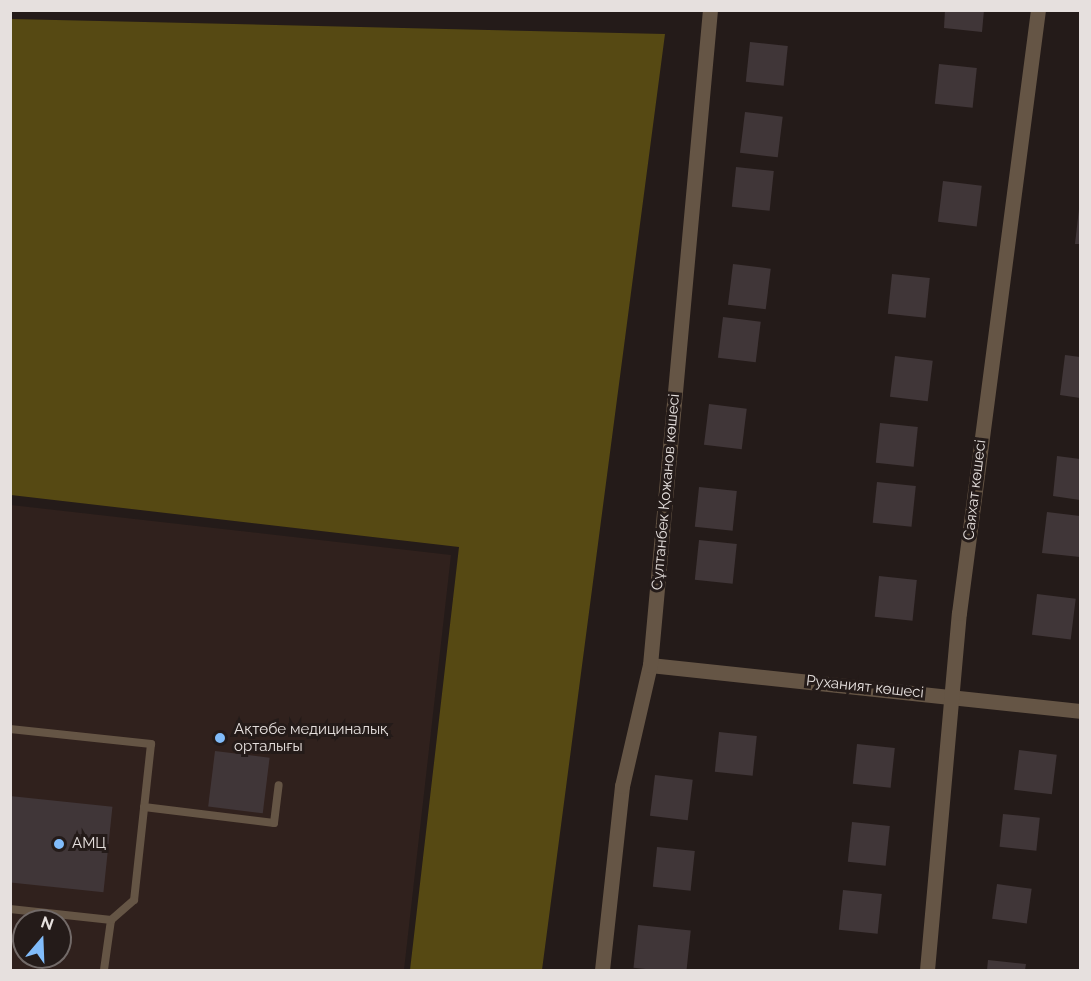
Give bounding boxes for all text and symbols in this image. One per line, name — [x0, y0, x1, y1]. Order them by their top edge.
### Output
street label: Сұлтанбек Қожанов көшесі — [648, 393, 684, 591]
street label: Саяхат көшесі — [960, 439, 990, 541]
street label: Руханият көшесі — [805, 672, 925, 702]
place label: Ақтөбе медициналық орталығы — [234, 720, 388, 755]
marker: Ақтөбе медициналық орталығы — [211, 729, 229, 747]
marker: АМЦ — [50, 835, 68, 853]
place label: АМЦ — [72, 835, 106, 853]
north arrow — [12, 909, 72, 969]
text: N — [39, 912, 56, 934]

